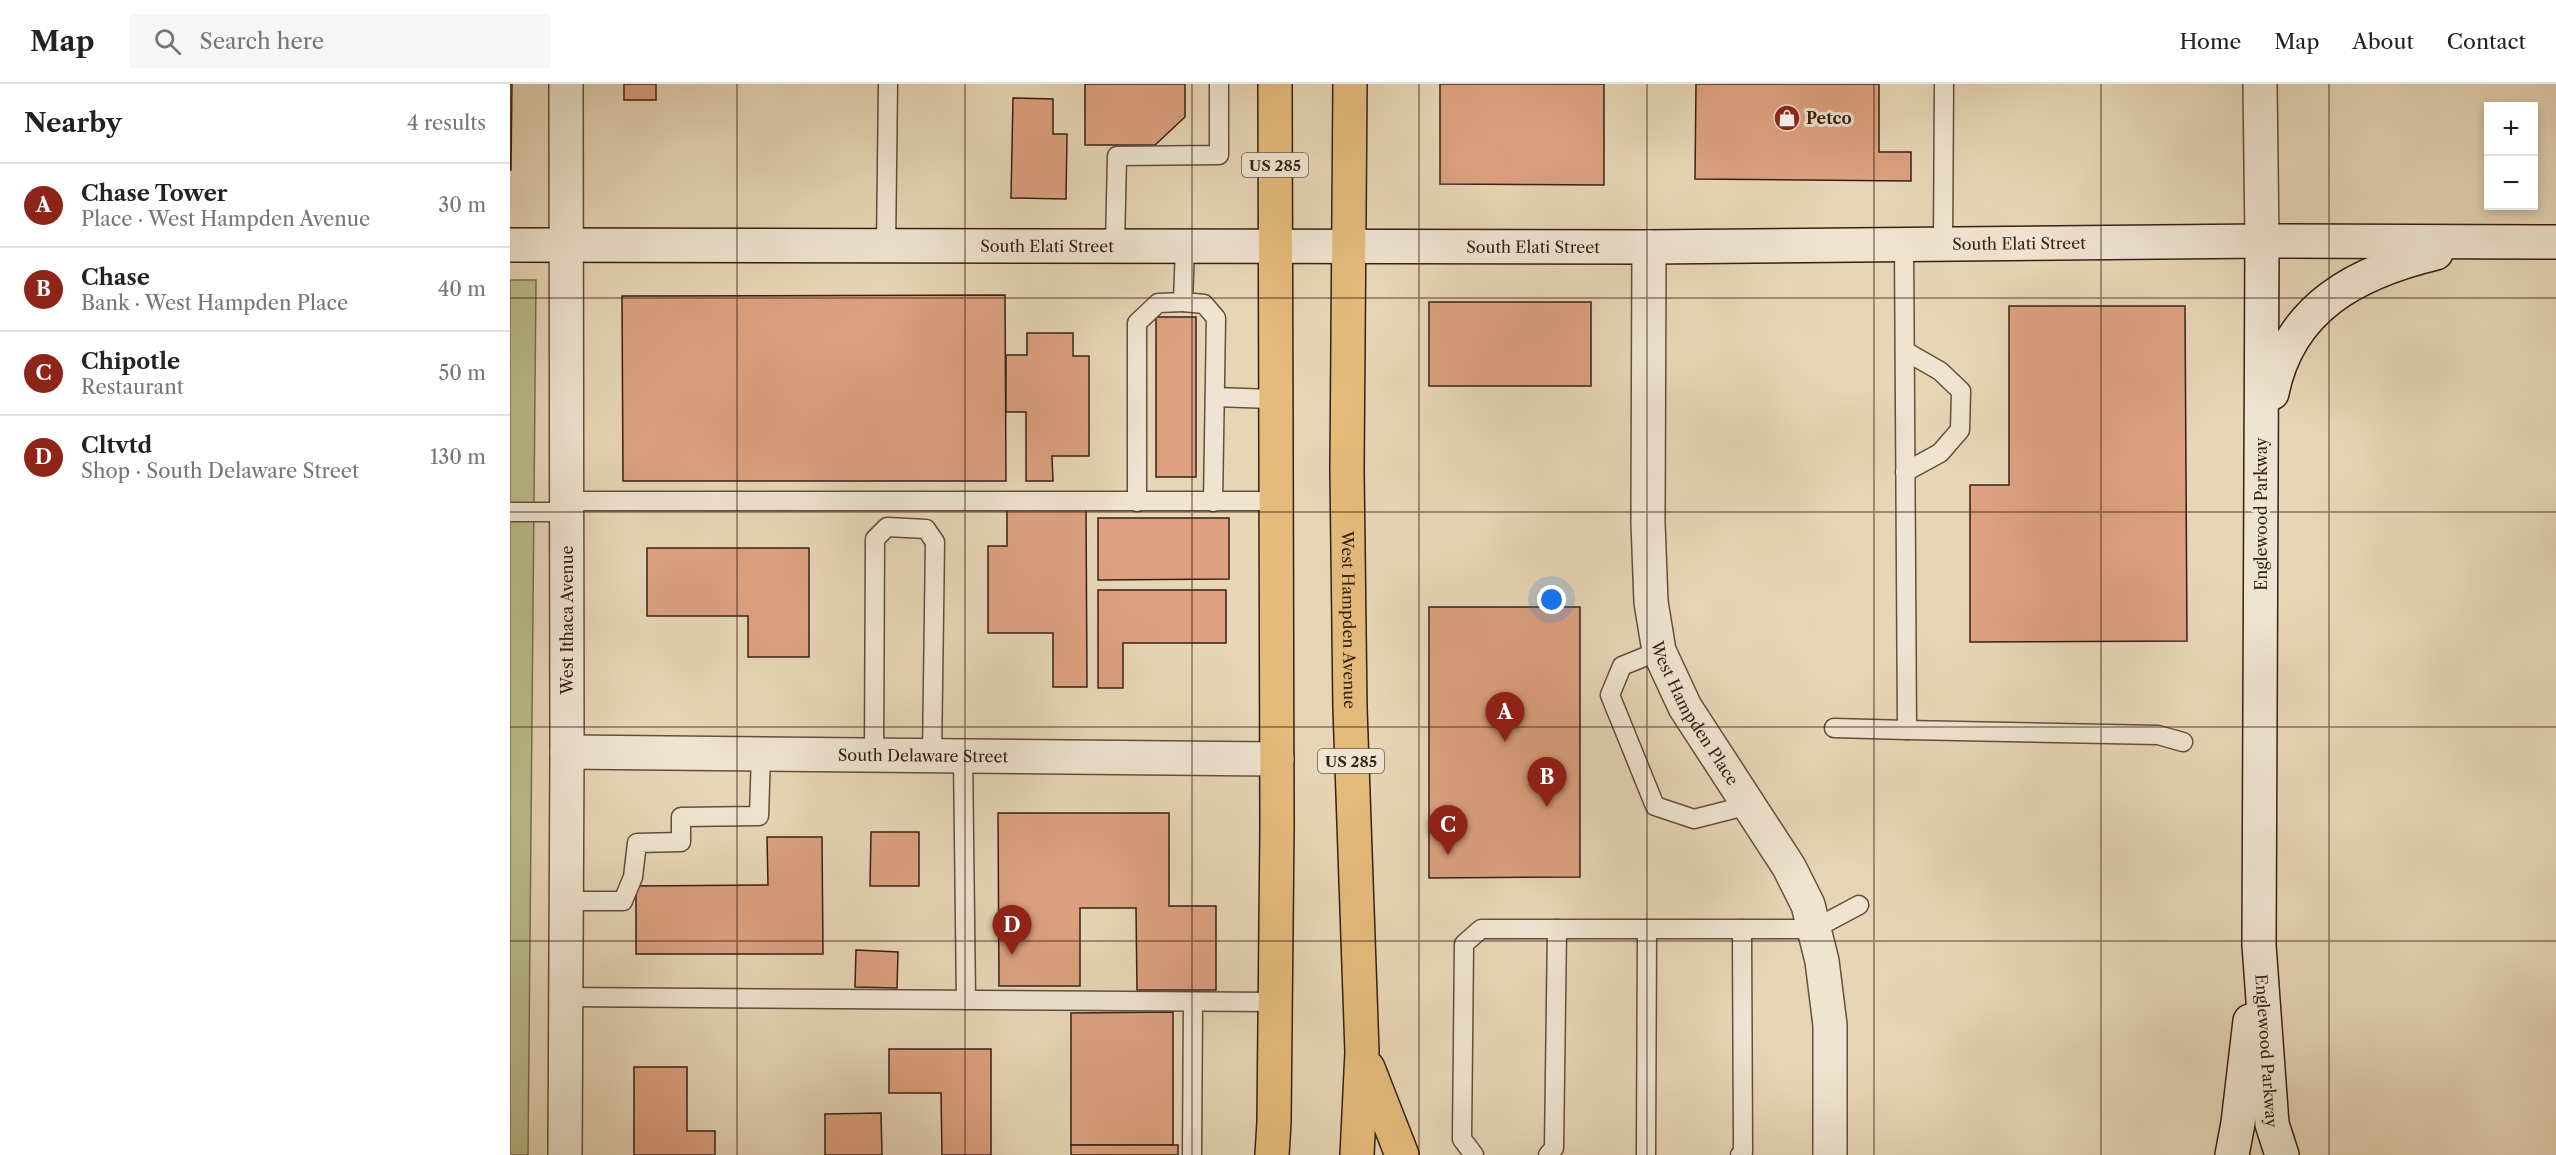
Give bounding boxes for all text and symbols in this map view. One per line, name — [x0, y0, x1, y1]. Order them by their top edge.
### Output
search box — [130, 14, 550, 68]
text: Map — [30, 24, 94, 58]
icon: search — [151, 25, 184, 58]
text: Search here — [199, 28, 324, 55]
text: Home — [2180, 29, 2241, 54]
text: Map — [2274, 29, 2319, 54]
text: About — [2352, 29, 2414, 54]
text: Contact — [2447, 29, 2526, 54]
map controls — [2484, 102, 2538, 210]
button: + — [2484, 102, 2538, 156]
shop icon: Petco — [1772, 103, 1802, 133]
text: Nearby — [24, 107, 122, 139]
place label: Petco — [1806, 108, 1852, 128]
text: 4 results — [407, 111, 486, 135]
road number: US 285 — [1242, 153, 1308, 177]
button: − — [2484, 156, 2538, 210]
text: Chase Tower — [81, 180, 228, 207]
text: A — [36, 193, 51, 217]
text: 30 m — [438, 193, 486, 217]
text: Place · West Hampden Avenue — [81, 207, 370, 231]
street label: South Elati Street — [1952, 233, 2086, 254]
street label: South Elati Street — [980, 236, 1114, 256]
street label: South Elati Street — [1466, 237, 1600, 257]
text: Chase — [81, 264, 150, 291]
text: B — [36, 277, 51, 301]
text: 40 m — [438, 277, 486, 301]
text: Bank · West Hampden Place — [81, 291, 348, 315]
text: Chipotle — [81, 348, 180, 375]
text: C — [35, 361, 52, 385]
text: 50 m — [439, 361, 486, 385]
text: Restaurant — [81, 375, 184, 399]
text: Cltvtd — [81, 432, 152, 459]
street label: Englewood Parkway — [2251, 436, 2271, 591]
text: D — [35, 445, 52, 469]
text: 130 m — [430, 445, 486, 469]
text: Shop · South Delaware Street — [81, 459, 359, 483]
street label: West Hampden Avenue — [1338, 530, 1360, 709]
street label: West Ithaca Avenue — [557, 546, 577, 695]
your location — [1537, 585, 1566, 614]
street label: West Hampden Place — [1647, 638, 1743, 789]
pin: A — [1486, 692, 1524, 742]
street label: South Delaware Street — [838, 745, 1009, 766]
road number: US 285 — [1318, 749, 1384, 773]
pin: B — [1528, 758, 1566, 807]
pin: C — [1428, 806, 1468, 855]
pin: D — [992, 906, 1032, 955]
street label: Englewood Parkway — [2251, 973, 2282, 1129]

